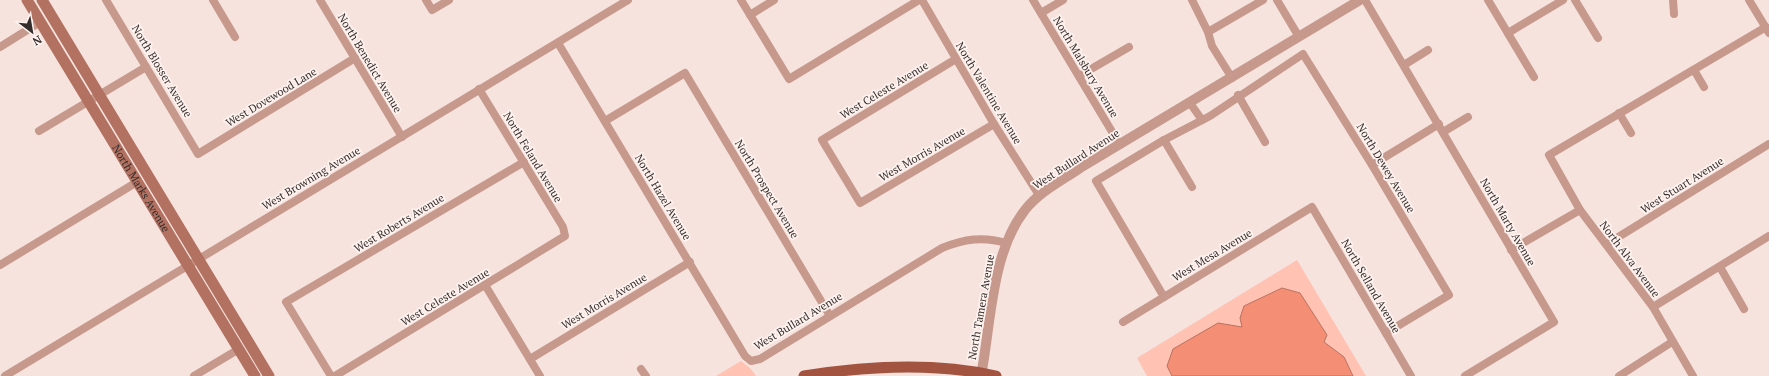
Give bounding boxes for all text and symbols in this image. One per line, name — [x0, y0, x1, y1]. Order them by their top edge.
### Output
street label: North Benedict Avenue — [335, 11, 405, 115]
north arrow — [12, 12, 52, 52]
street label: North Malsbury Avenue — [1050, 14, 1122, 120]
street label: North Blosser Avenue — [129, 22, 195, 120]
text: N — [29, 32, 44, 49]
street label: North Valentine Avenue — [953, 39, 1025, 147]
street label: West Celeste Avenue — [837, 58, 931, 122]
street label: West Dovewood Lane — [223, 64, 319, 130]
street label: North Feland Avenue — [500, 109, 566, 205]
street label: North Dewey Avenue — [1354, 121, 1419, 216]
street label: West Morris Avenue — [876, 123, 968, 184]
street label: West Bullard Avenue — [1030, 125, 1122, 192]
street label: North Prospect Avenue — [732, 137, 802, 241]
street label: North Marks Avenue — [109, 142, 173, 235]
street label: West Browning Avenue — [259, 143, 363, 213]
street label: North Hazel Avenue — [632, 152, 694, 243]
street label: West Stuart Avenue — [1638, 154, 1726, 216]
street label: North Marty Avenue — [1477, 176, 1539, 269]
street label: West Roberts Avenue — [351, 190, 447, 255]
street label: North Alva Avenue — [1597, 218, 1663, 300]
street label: West Mesa Avenue — [1170, 225, 1255, 284]
street label: North Selland Avenue — [1338, 236, 1404, 336]
street label: North Tamera Avenue — [965, 253, 997, 361]
street label: West Celeste Avenue — [398, 265, 492, 329]
street label: West Morris Avenue — [559, 270, 650, 332]
street label: West Bullard Avenue — [751, 289, 845, 353]

